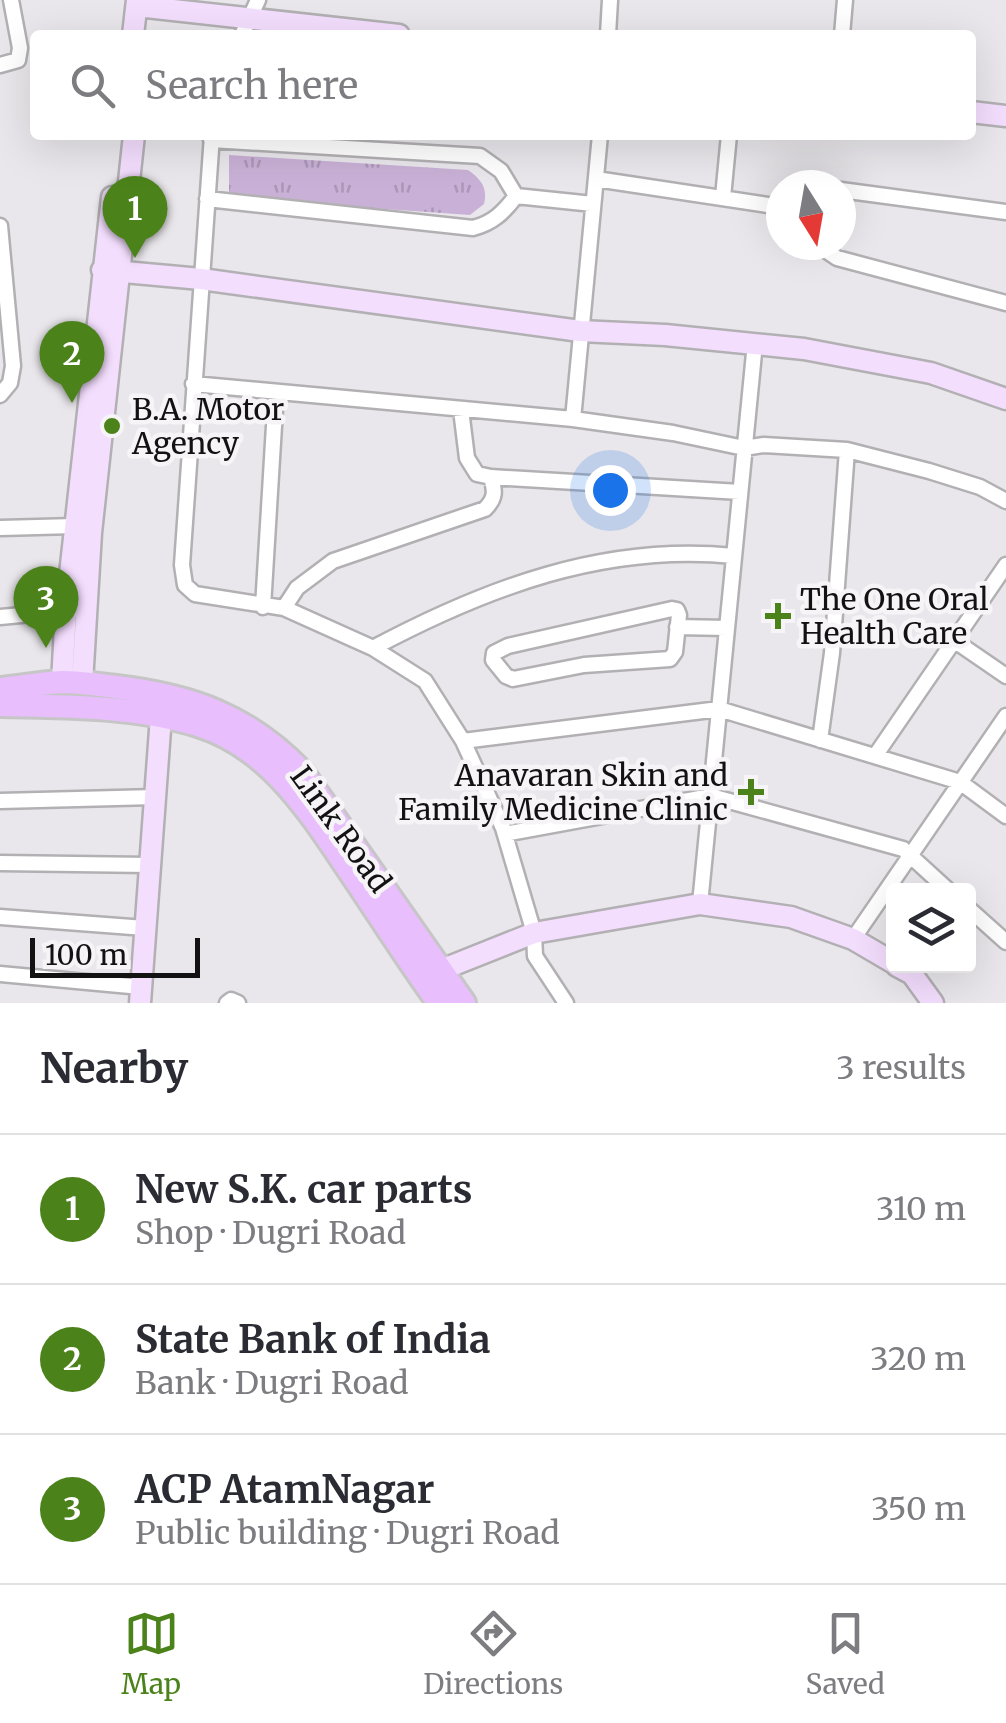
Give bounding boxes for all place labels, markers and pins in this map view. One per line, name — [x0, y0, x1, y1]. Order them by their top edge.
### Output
pin: 1 — [102, 176, 168, 258]
pin: 2 — [40, 320, 104, 403]
place label: B.A. Motor Agency — [131, 390, 284, 462]
marker: B.A. Motor Agency — [101, 415, 123, 437]
pin: 3 — [13, 566, 78, 648]
place label: The One Oral Health Care — [800, 580, 989, 652]
marker: The One Oral Health Care — [765, 603, 791, 629]
place label: Anavaran Skin and Family Medicine Clinic — [398, 756, 728, 828]
marker: Anavaran Skin and Family Medicine Clinic — [738, 779, 764, 805]

